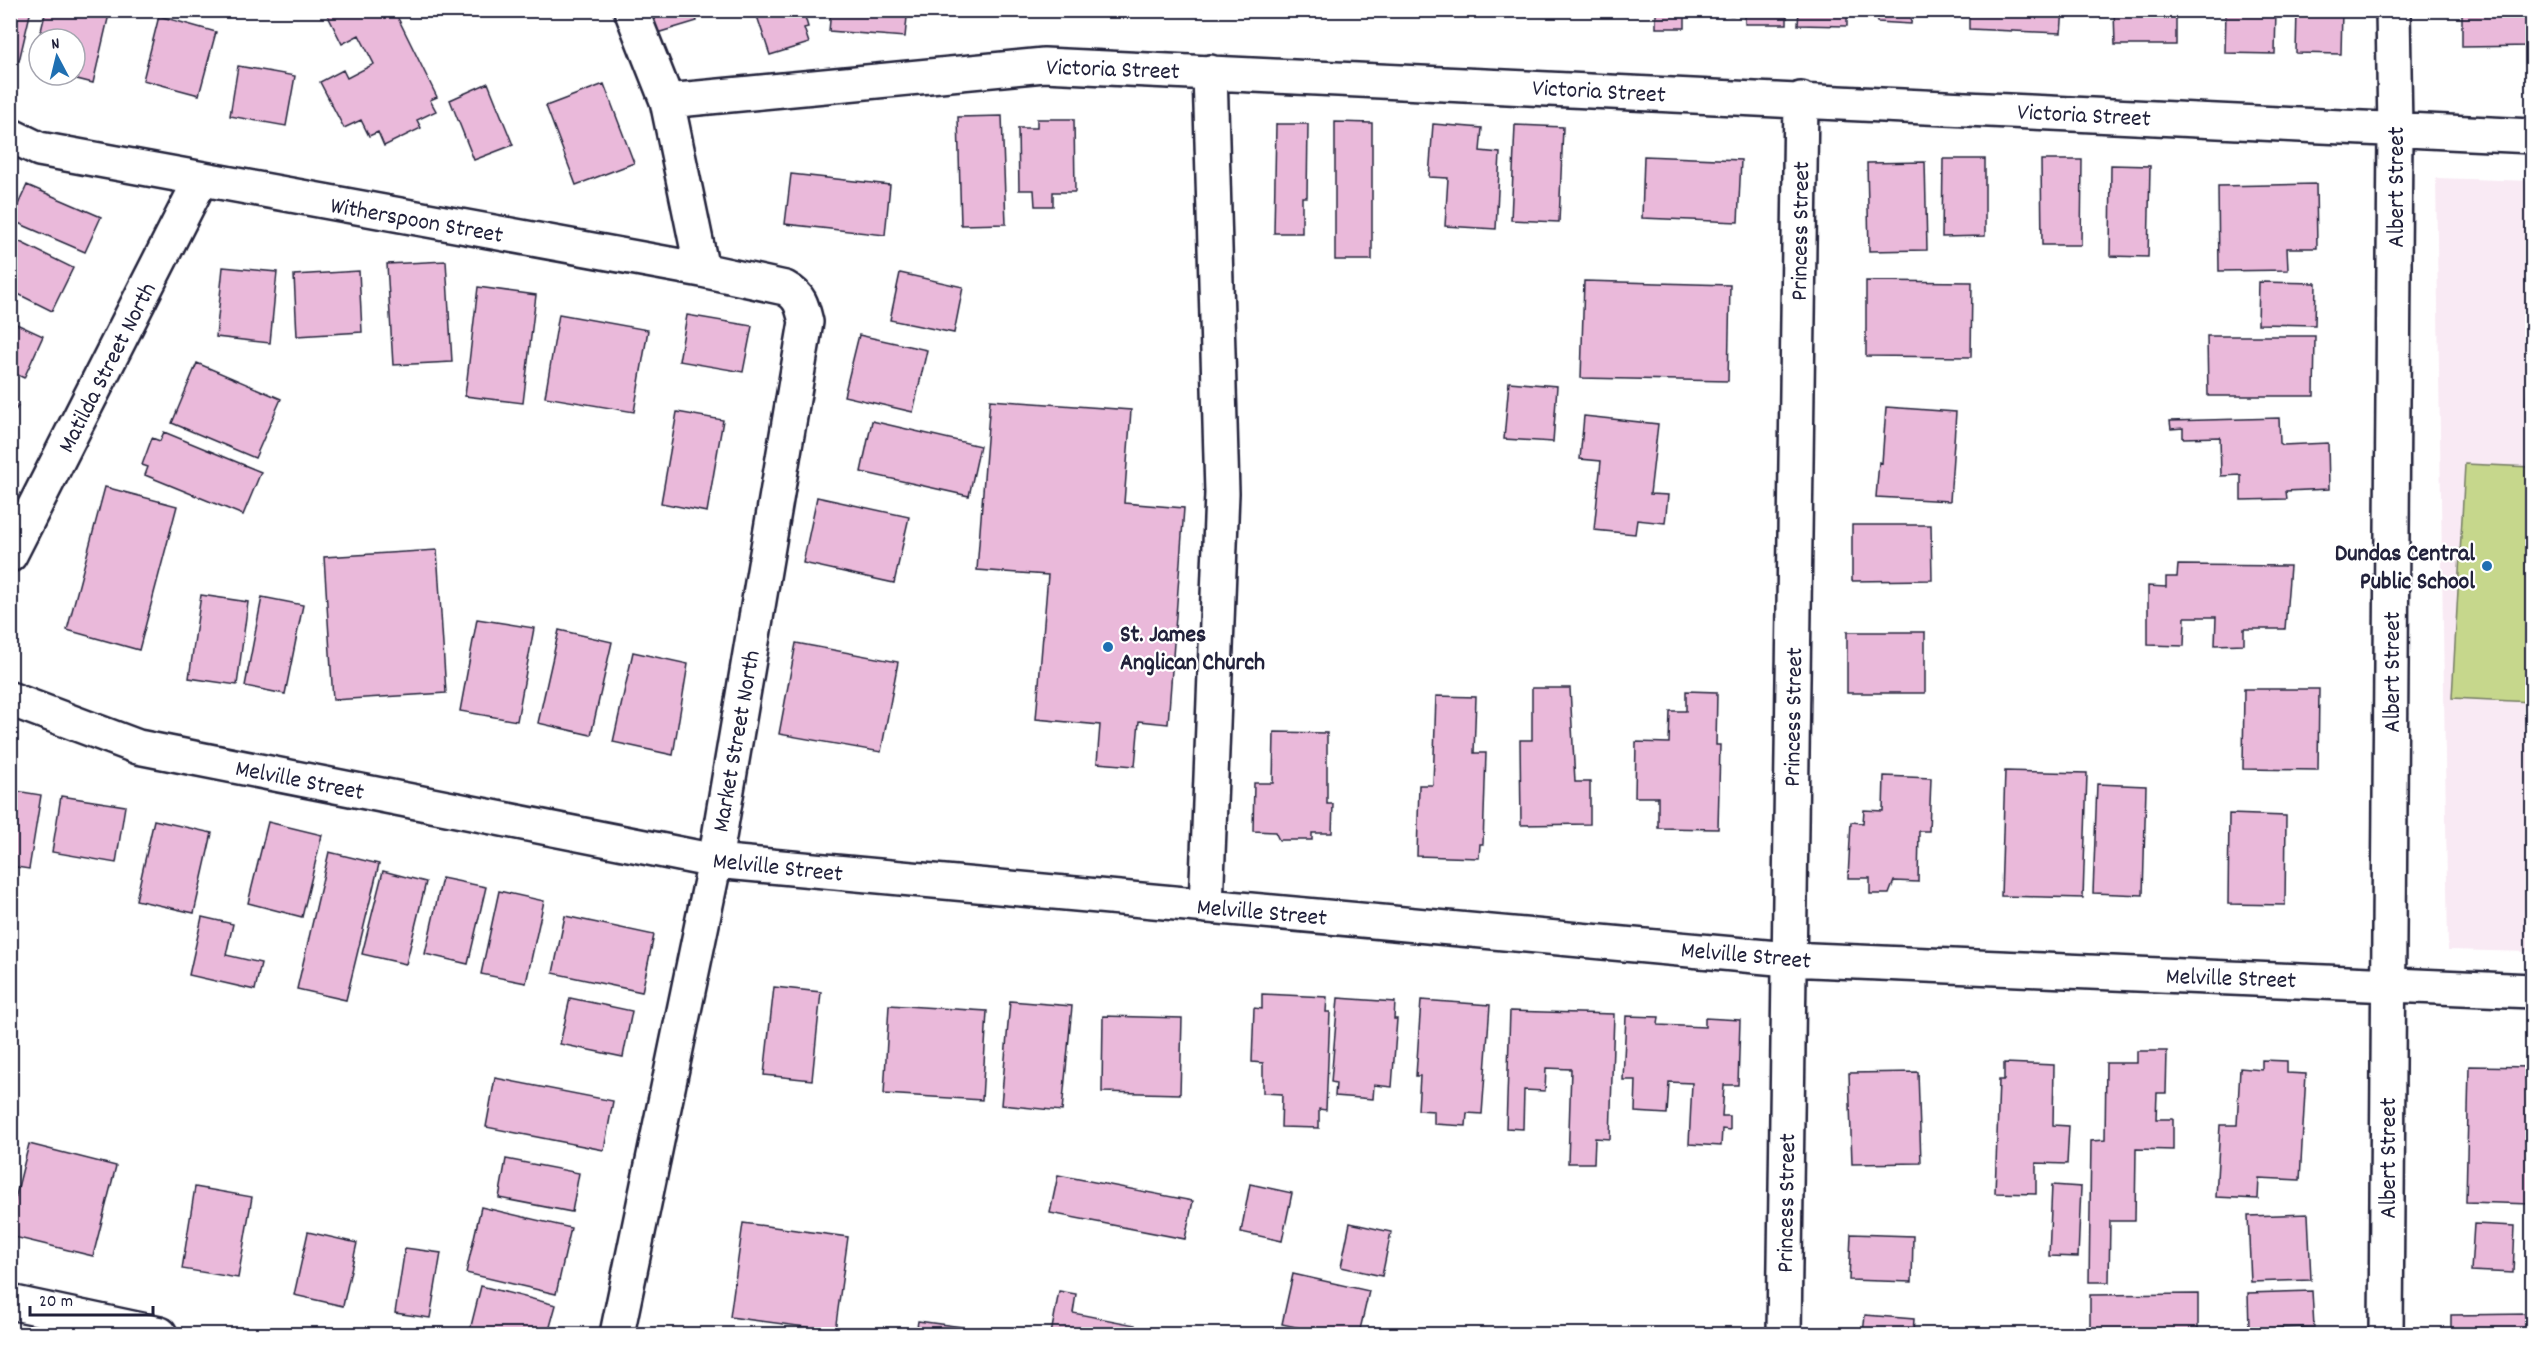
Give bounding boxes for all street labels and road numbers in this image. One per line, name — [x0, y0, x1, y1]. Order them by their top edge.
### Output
street label: Victoria Street — [1046, 52, 1180, 90]
street label: Victoria Street — [1531, 73, 1667, 113]
street label: Victoria Street — [2016, 97, 2152, 137]
street label: Albert Street — [2381, 126, 2415, 248]
street label: Princess Street — [1784, 161, 1820, 301]
street label: Witherspoon Street — [327, 190, 506, 254]
street label: Matilda Street North — [51, 277, 166, 460]
street label: Albert Street — [2377, 611, 2411, 733]
street label: Princess Street — [1777, 647, 1813, 787]
street label: Market Street North — [705, 648, 771, 835]
street label: Melville Street — [232, 753, 367, 811]
street label: Melville Street — [711, 845, 845, 893]
street label: Melville Street — [1195, 891, 1328, 937]
street label: Melville Street — [1679, 934, 1812, 980]
street label: Melville Street — [2165, 961, 2297, 999]
street label: Albert Street — [2373, 1097, 2407, 1219]
street label: Princess Street — [1770, 1133, 1806, 1273]

